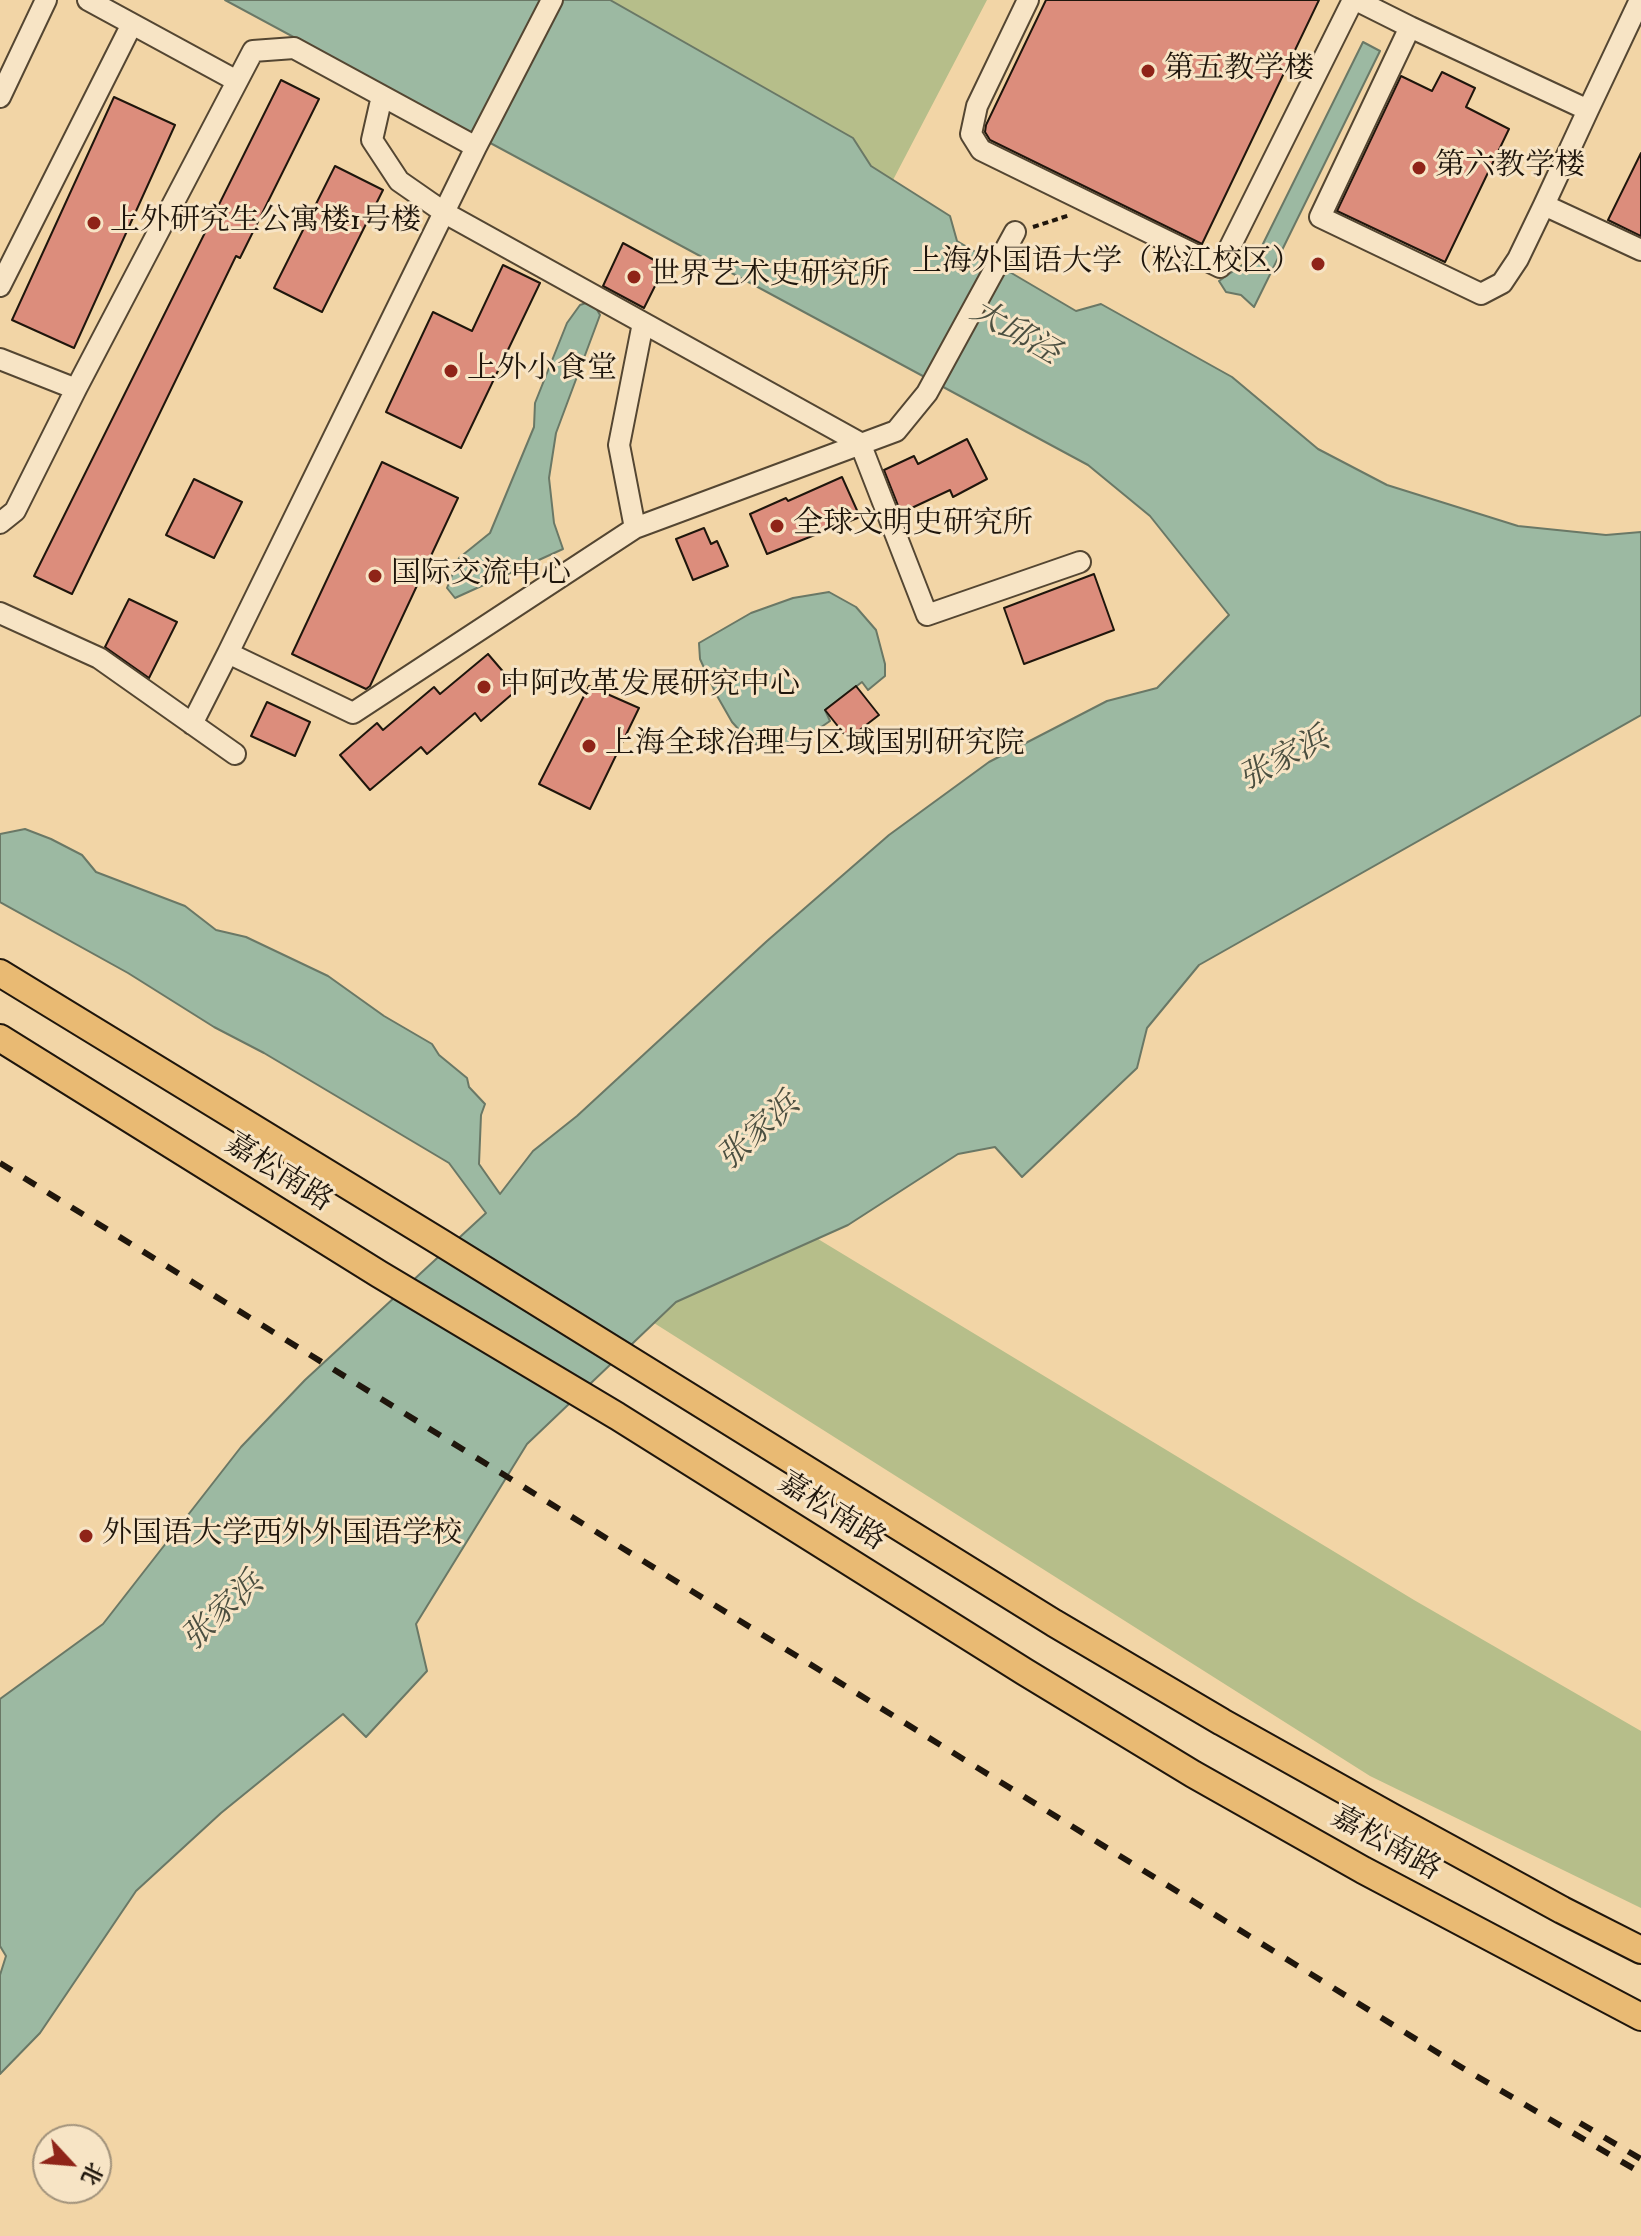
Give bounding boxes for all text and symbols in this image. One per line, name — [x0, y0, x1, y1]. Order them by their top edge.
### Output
place label: 第五教学楼 — [1164, 53, 1314, 89]
marker: 第五教学楼 — [1139, 62, 1157, 80]
place label: 第六教学楼 — [1435, 150, 1585, 186]
marker: 第六教学楼 — [1410, 159, 1428, 177]
place label: 上外研究生公寓楼1号楼 — [110, 205, 421, 241]
marker: 上外研究生公寓楼1号楼 — [85, 214, 103, 232]
place label: 上海外国语大学（松江校区） — [912, 246, 1302, 282]
marker: 上海外国语大学（松江校区） — [1309, 255, 1327, 273]
place label: 世界艺术史研究所 — [650, 259, 890, 295]
marker: 世界艺术史研究所 — [625, 268, 643, 286]
water label: 大邱泾 — [963, 293, 1065, 375]
place label: 上外小食堂 — [467, 353, 617, 389]
marker: 上外小食堂 — [442, 362, 460, 380]
place label: 全球文明史研究所 — [793, 508, 1033, 544]
marker: 全球文明史研究所 — [768, 517, 786, 535]
place label: 国际交流中心 — [391, 558, 571, 594]
marker: 国际交流中心 — [366, 567, 384, 585]
place label: 中阿改革发展研究中心 — [500, 669, 800, 705]
marker: 中阿改革发展研究中心 — [475, 678, 493, 696]
water label: 张家浜 — [1234, 722, 1336, 800]
place label: 上海全球冶理与区域国别研究院 — [605, 728, 1025, 764]
marker: 上海全球冶理与区域国别研究院 — [580, 737, 598, 755]
water label: 张家浜 — [711, 1087, 809, 1179]
street label: 嘉松南路 — [218, 1127, 338, 1221]
street label: 嘉松南路 — [771, 1466, 891, 1560]
place label: 外国语大学西外外国语学校 — [102, 1518, 462, 1554]
marker: 外国语大学西外外国语学校 — [77, 1527, 95, 1545]
water label: 张家浜 — [176, 1566, 272, 1660]
street label: 嘉松南路 — [1324, 1800, 1446, 1890]
north arrow — [32, 2124, 112, 2204]
text: 北 — [74, 2158, 109, 2190]

